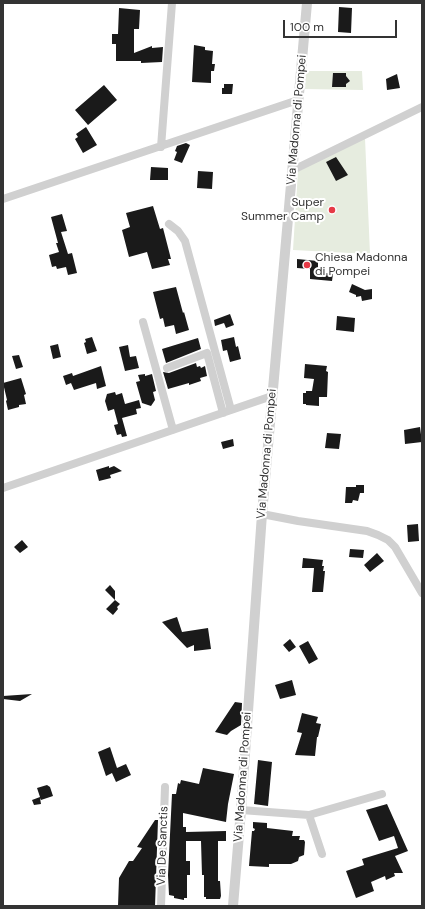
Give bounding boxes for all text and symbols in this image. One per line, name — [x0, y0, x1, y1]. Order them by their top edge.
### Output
scale bar — [285, 12, 399, 38]
text: 100 m — [290, 19, 324, 35]
street label: Via Madonna di Pompei — [284, 54, 310, 186]
place label: Super Summer Camp — [241, 196, 324, 224]
marker: Super Summer Camp — [327, 205, 337, 215]
place label: Chiesa Madonna di Pompei — [315, 251, 408, 279]
marker: Chiesa Madonna di Pompei — [302, 260, 312, 270]
street label: Via Madonna di Pompei — [254, 388, 280, 520]
street label: Via Madonna di Pompei — [231, 711, 255, 843]
street label: Via De Sanctis — [154, 806, 172, 886]

